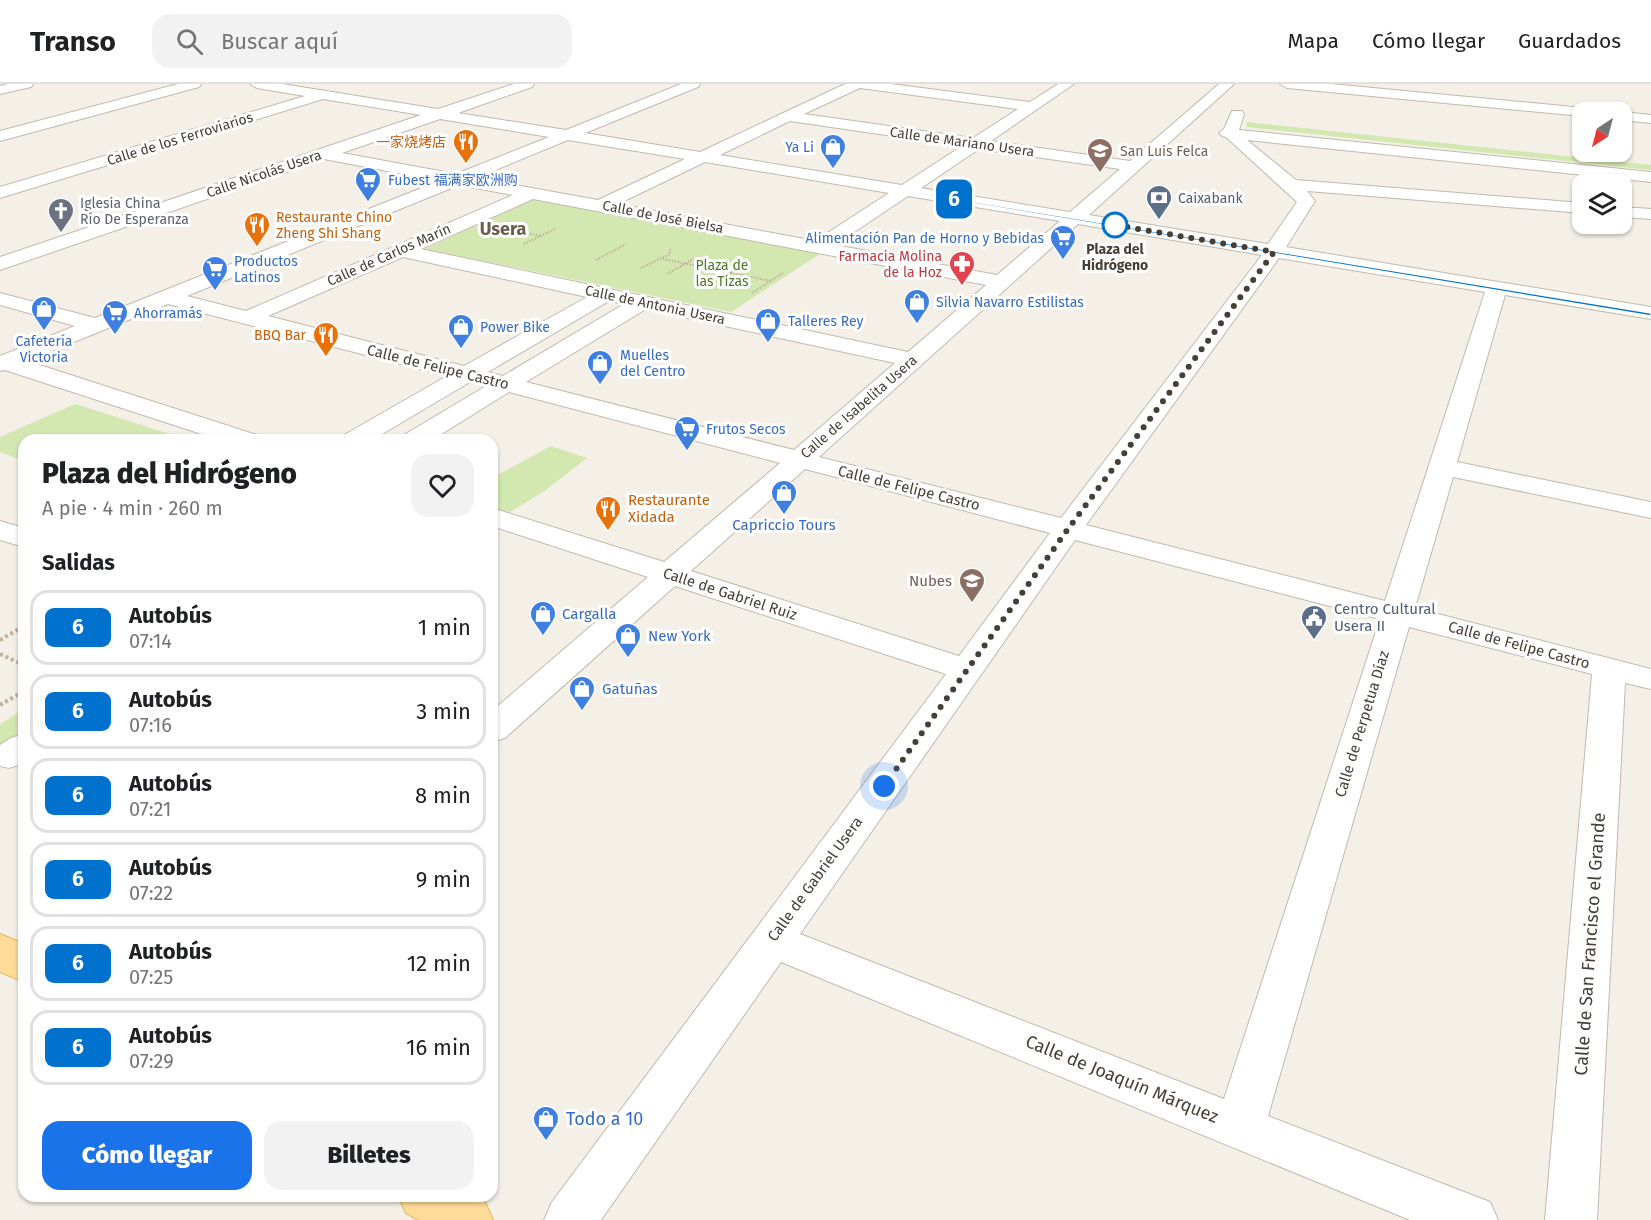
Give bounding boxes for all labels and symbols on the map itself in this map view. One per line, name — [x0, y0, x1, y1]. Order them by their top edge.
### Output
north arrow — [1572, 102, 1632, 162]
street label: Calle de los Ferroviarios — [105, 109, 256, 169]
street label: Calle de Mariano Usera — [889, 123, 1035, 161]
restaurant icon: 一家烧烤店 — [451, 127, 481, 165]
shop icon: Ya Li — [818, 132, 848, 170]
place label: 一家烧烤店 — [376, 134, 446, 151]
school or university icon: San Luis Felca — [1085, 136, 1115, 174]
place label: Ya Li — [785, 139, 814, 156]
place label: San Luis Felca — [1120, 143, 1208, 160]
street label: Calle Nicolás Usera — [204, 146, 324, 202]
supermarket icon: Fubest 福满家欧洲购 — [353, 165, 383, 203]
place label: Fubest 福满家欧洲购 — [388, 172, 518, 189]
line badge: 6 — [934, 180, 974, 218]
bank icon: Caixabank — [1144, 183, 1174, 221]
place label: Caixabank — [1178, 190, 1243, 207]
place label: Iglesia China Río De Esperanza — [80, 195, 189, 228]
church icon: Iglesia China Río De Esperanza — [46, 196, 76, 234]
street label: Calle de José Bielsa — [601, 197, 725, 237]
place label: Restaurante Chino Zheng Shi Shang — [276, 209, 392, 242]
restaurant icon: Restaurante Chino Zheng Shi Shang — [242, 210, 272, 248]
marker: Plaza del Hidrógeno — [1102, 212, 1128, 238]
district label: Usera — [480, 218, 526, 240]
street label: Calle de Carlos Marín — [325, 220, 453, 290]
supermarket icon: Alimentación Pan de Horno y Bebidas — [1048, 223, 1078, 261]
place label: Alimentación Pan de Horno y Bebidas — [806, 230, 1044, 247]
place label: Plaza del Hidrógeno — [1082, 241, 1148, 274]
place label: Farmacia Molina de la Hoz — [838, 248, 942, 281]
pharmacy icon: Farmacia Molina de la Hoz — [947, 249, 977, 287]
place label: Productos Latinos — [234, 253, 298, 286]
supermarket icon: Productos Latinos — [200, 254, 230, 292]
park label: Plaza de las Tizas — [696, 257, 749, 290]
street label: Calle de Antonia Usera — [583, 282, 727, 328]
shop icon: Silvia Navarro Estilistas — [902, 287, 932, 325]
shop icon: Cafetería Victoria — [29, 294, 59, 332]
place label: Silvia Navarro Estilistas — [936, 294, 1084, 311]
supermarket icon: Ahorramás — [100, 298, 130, 336]
place label: Ahorramás — [134, 305, 203, 322]
shop icon: Talleres Rey — [753, 306, 783, 344]
shop icon: Power Bike — [446, 312, 476, 350]
place label: Talleres Rey — [788, 313, 863, 330]
place label: Power Bike — [480, 319, 550, 336]
restaurant icon: BBQ Bar — [311, 320, 341, 358]
place label: BBQ Bar — [254, 327, 307, 344]
place label: Cafetería Victoria — [16, 333, 72, 366]
street label: Calle de Felipe Castro — [365, 341, 511, 393]
place label: Muelles del Centro — [620, 347, 685, 380]
shop icon: Muelles del Centro — [585, 348, 615, 386]
street label: Calle de Isabelita Usera — [797, 352, 921, 462]
supermarket icon: Frutos Secos — [672, 414, 702, 452]
place label: Frutos Secos — [706, 421, 786, 438]
street label: Calle de Felipe Castro — [836, 462, 982, 514]
shop icon: Capriccio Tours — [769, 478, 799, 516]
place label: Restaurante Xidada — [628, 491, 710, 526]
restaurant icon: Restaurante Xidada — [593, 494, 623, 532]
place label: Capriccio Tours — [732, 516, 836, 534]
street label: Calle de Gabriel Ruiz — [661, 564, 800, 624]
school or university icon: Nubes — [957, 566, 987, 604]
place label: Nubes — [909, 572, 952, 590]
shop icon: Cargalla — [528, 599, 558, 637]
place label: Centro Cultural Usera II — [1334, 600, 1436, 635]
public building icon: Centro Cultural Usera II — [1299, 603, 1329, 641]
place label: Cargalla — [562, 605, 616, 623]
street label: Calle de Felipe Castro — [1446, 617, 1592, 673]
shop icon: New York — [613, 621, 643, 659]
place label: New York — [648, 627, 711, 645]
street label: Calle de Perpetua Díaz — [1331, 648, 1393, 800]
shop icon: Gatuñas — [567, 674, 597, 712]
place label: Gatuñas — [602, 680, 658, 698]
your location — [869, 771, 899, 801]
street label: Calle de San Francisco el Grande — [1570, 812, 1610, 1076]
street label: Calle de Gabriel Usera — [764, 813, 866, 945]
street label: Calle de Joaquín Márquez — [1022, 1030, 1222, 1128]
shop icon: Todo a 10 — [531, 1104, 561, 1142]
place label: Todo a 10 — [566, 1108, 643, 1130]

